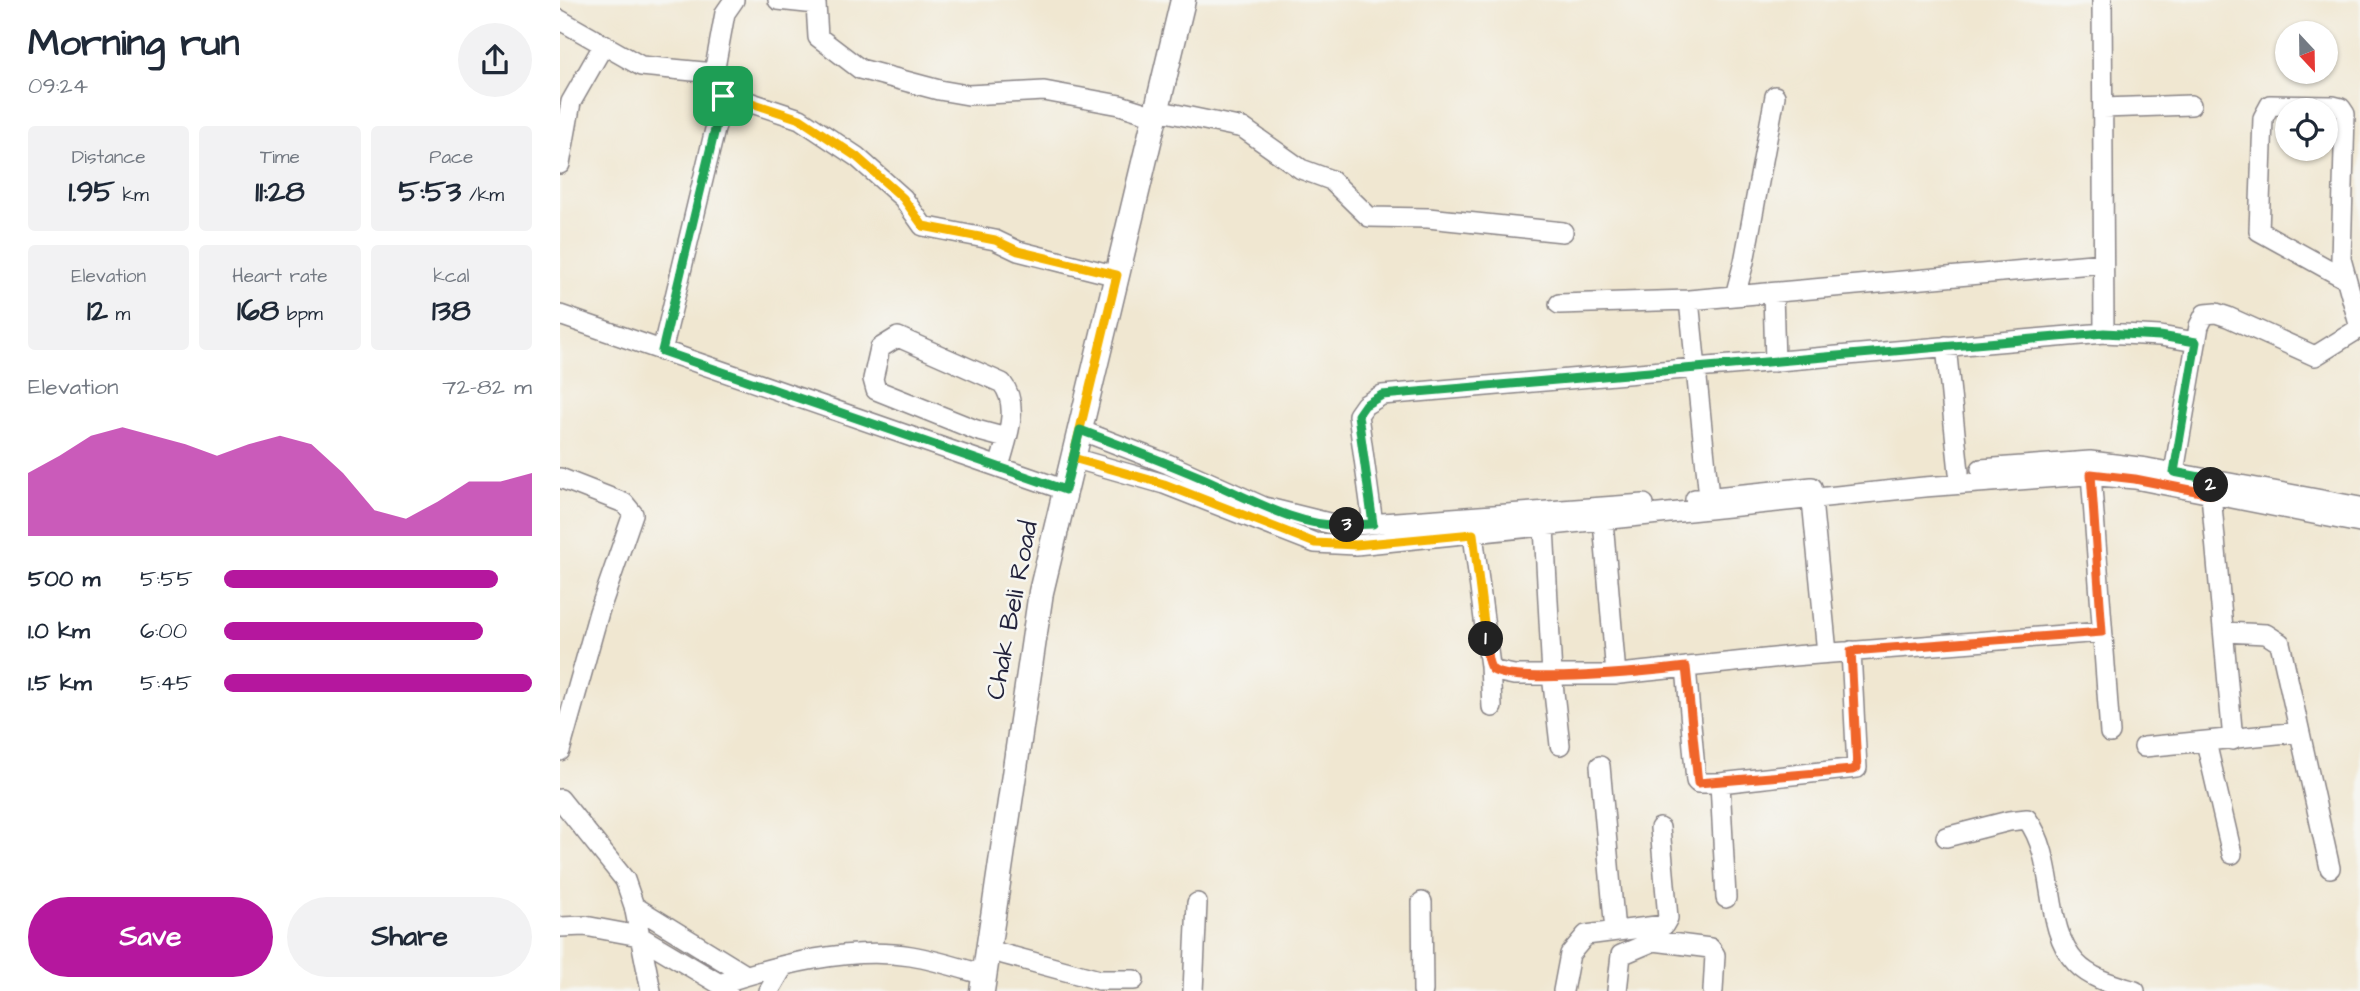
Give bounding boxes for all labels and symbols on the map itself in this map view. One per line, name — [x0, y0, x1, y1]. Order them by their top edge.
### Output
north arrow — [2275, 21, 2338, 84]
pin — [693, 66, 753, 126]
pin: 2 — [2194, 468, 2228, 503]
pin: 3 — [1330, 508, 1364, 542]
street label: Chak Beli Road — [977, 518, 1047, 703]
pin: 1 — [1468, 622, 1504, 656]

